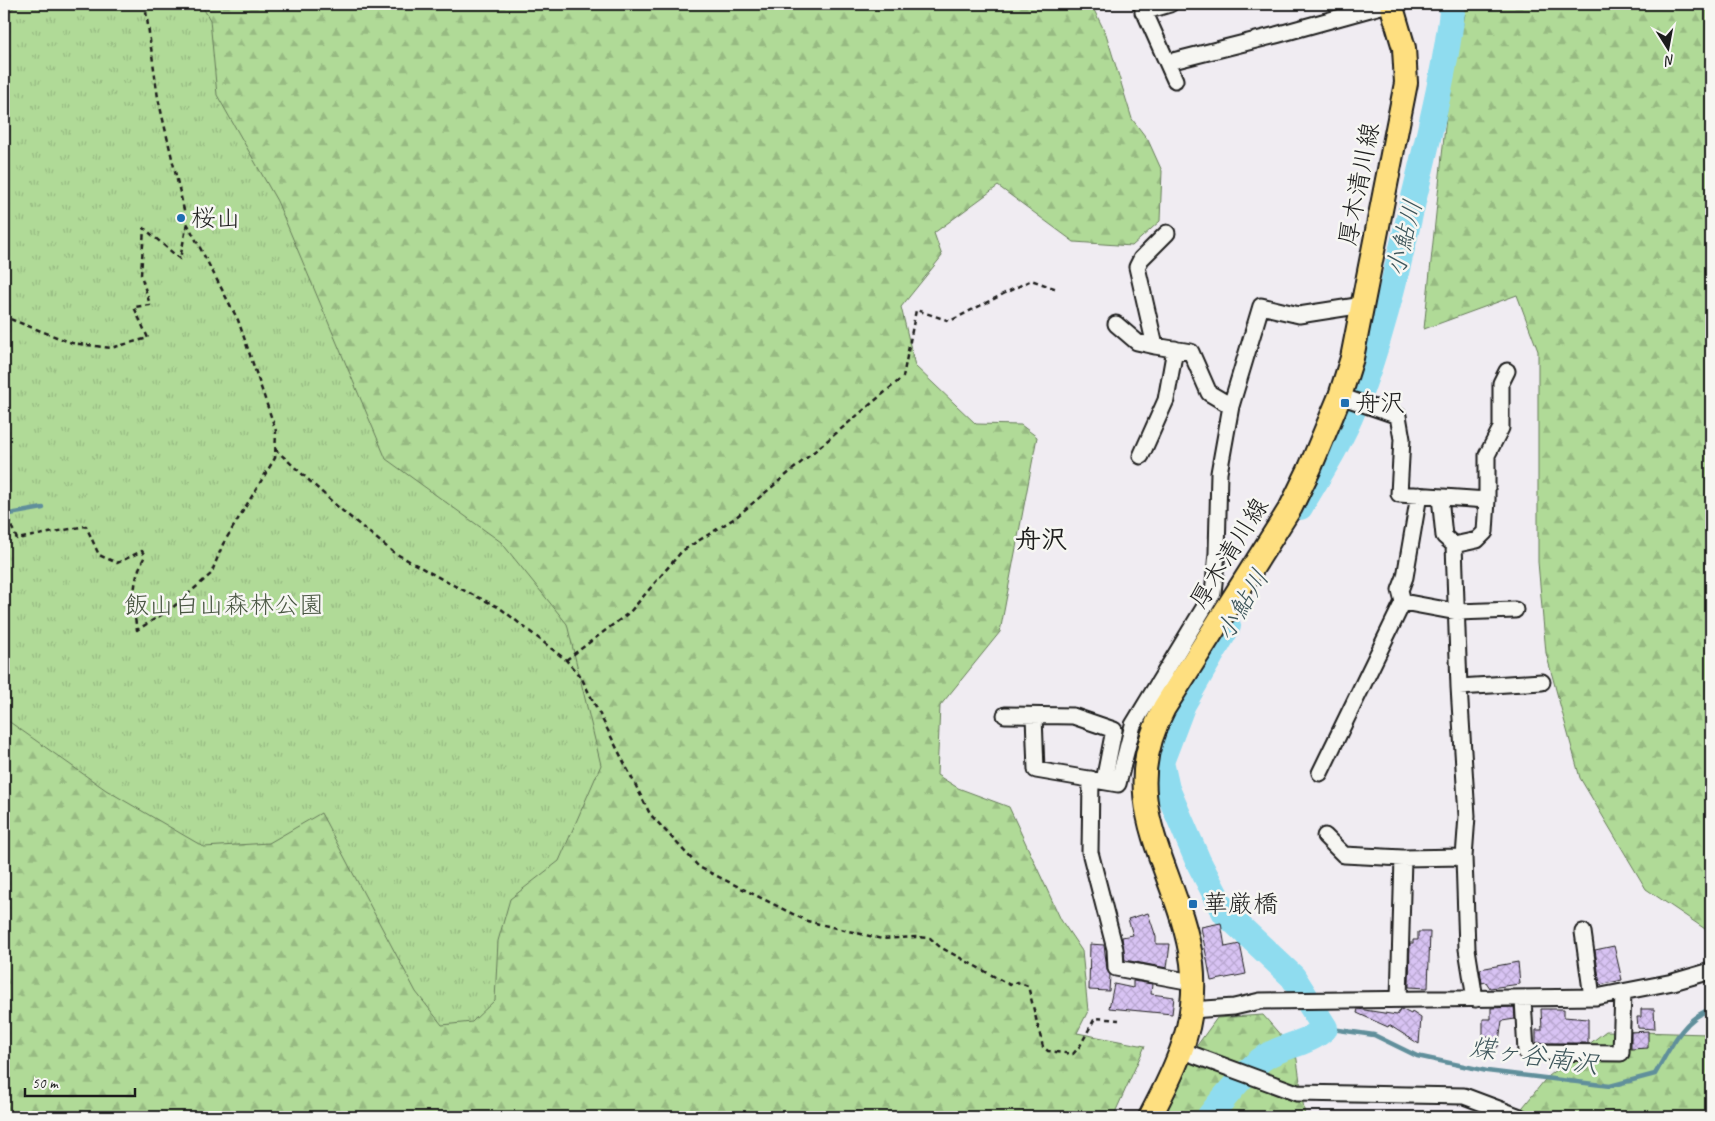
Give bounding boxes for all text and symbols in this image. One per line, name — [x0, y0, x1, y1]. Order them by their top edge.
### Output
north arrow — [1642, 22, 1692, 72]
text: N — [1662, 51, 1676, 70]
street label: 厚木清川線 — [1331, 120, 1387, 248]
water label: 小鮎川 — [1379, 196, 1429, 280]
place label: 桜山 — [191, 202, 241, 234]
marker: 桜山 — [175, 212, 187, 224]
place label: 舟沢 — [1355, 387, 1405, 419]
marker: 舟沢 — [1339, 397, 1351, 409]
street label: 厚木清川線 — [1182, 492, 1276, 614]
district label: 舟沢 — [1015, 523, 1067, 556]
water label: 小鮎川 — [1208, 563, 1276, 647]
park label: 飯山白山森林公園 — [124, 589, 324, 621]
place label: 華厳橋 — [1203, 888, 1278, 920]
marker: 華厳橋 — [1187, 898, 1199, 910]
water label: 煤ヶ谷南沢 — [1467, 1031, 1602, 1082]
scale bar — [25, 1066, 135, 1098]
text: 50 m — [32, 1074, 59, 1093]

